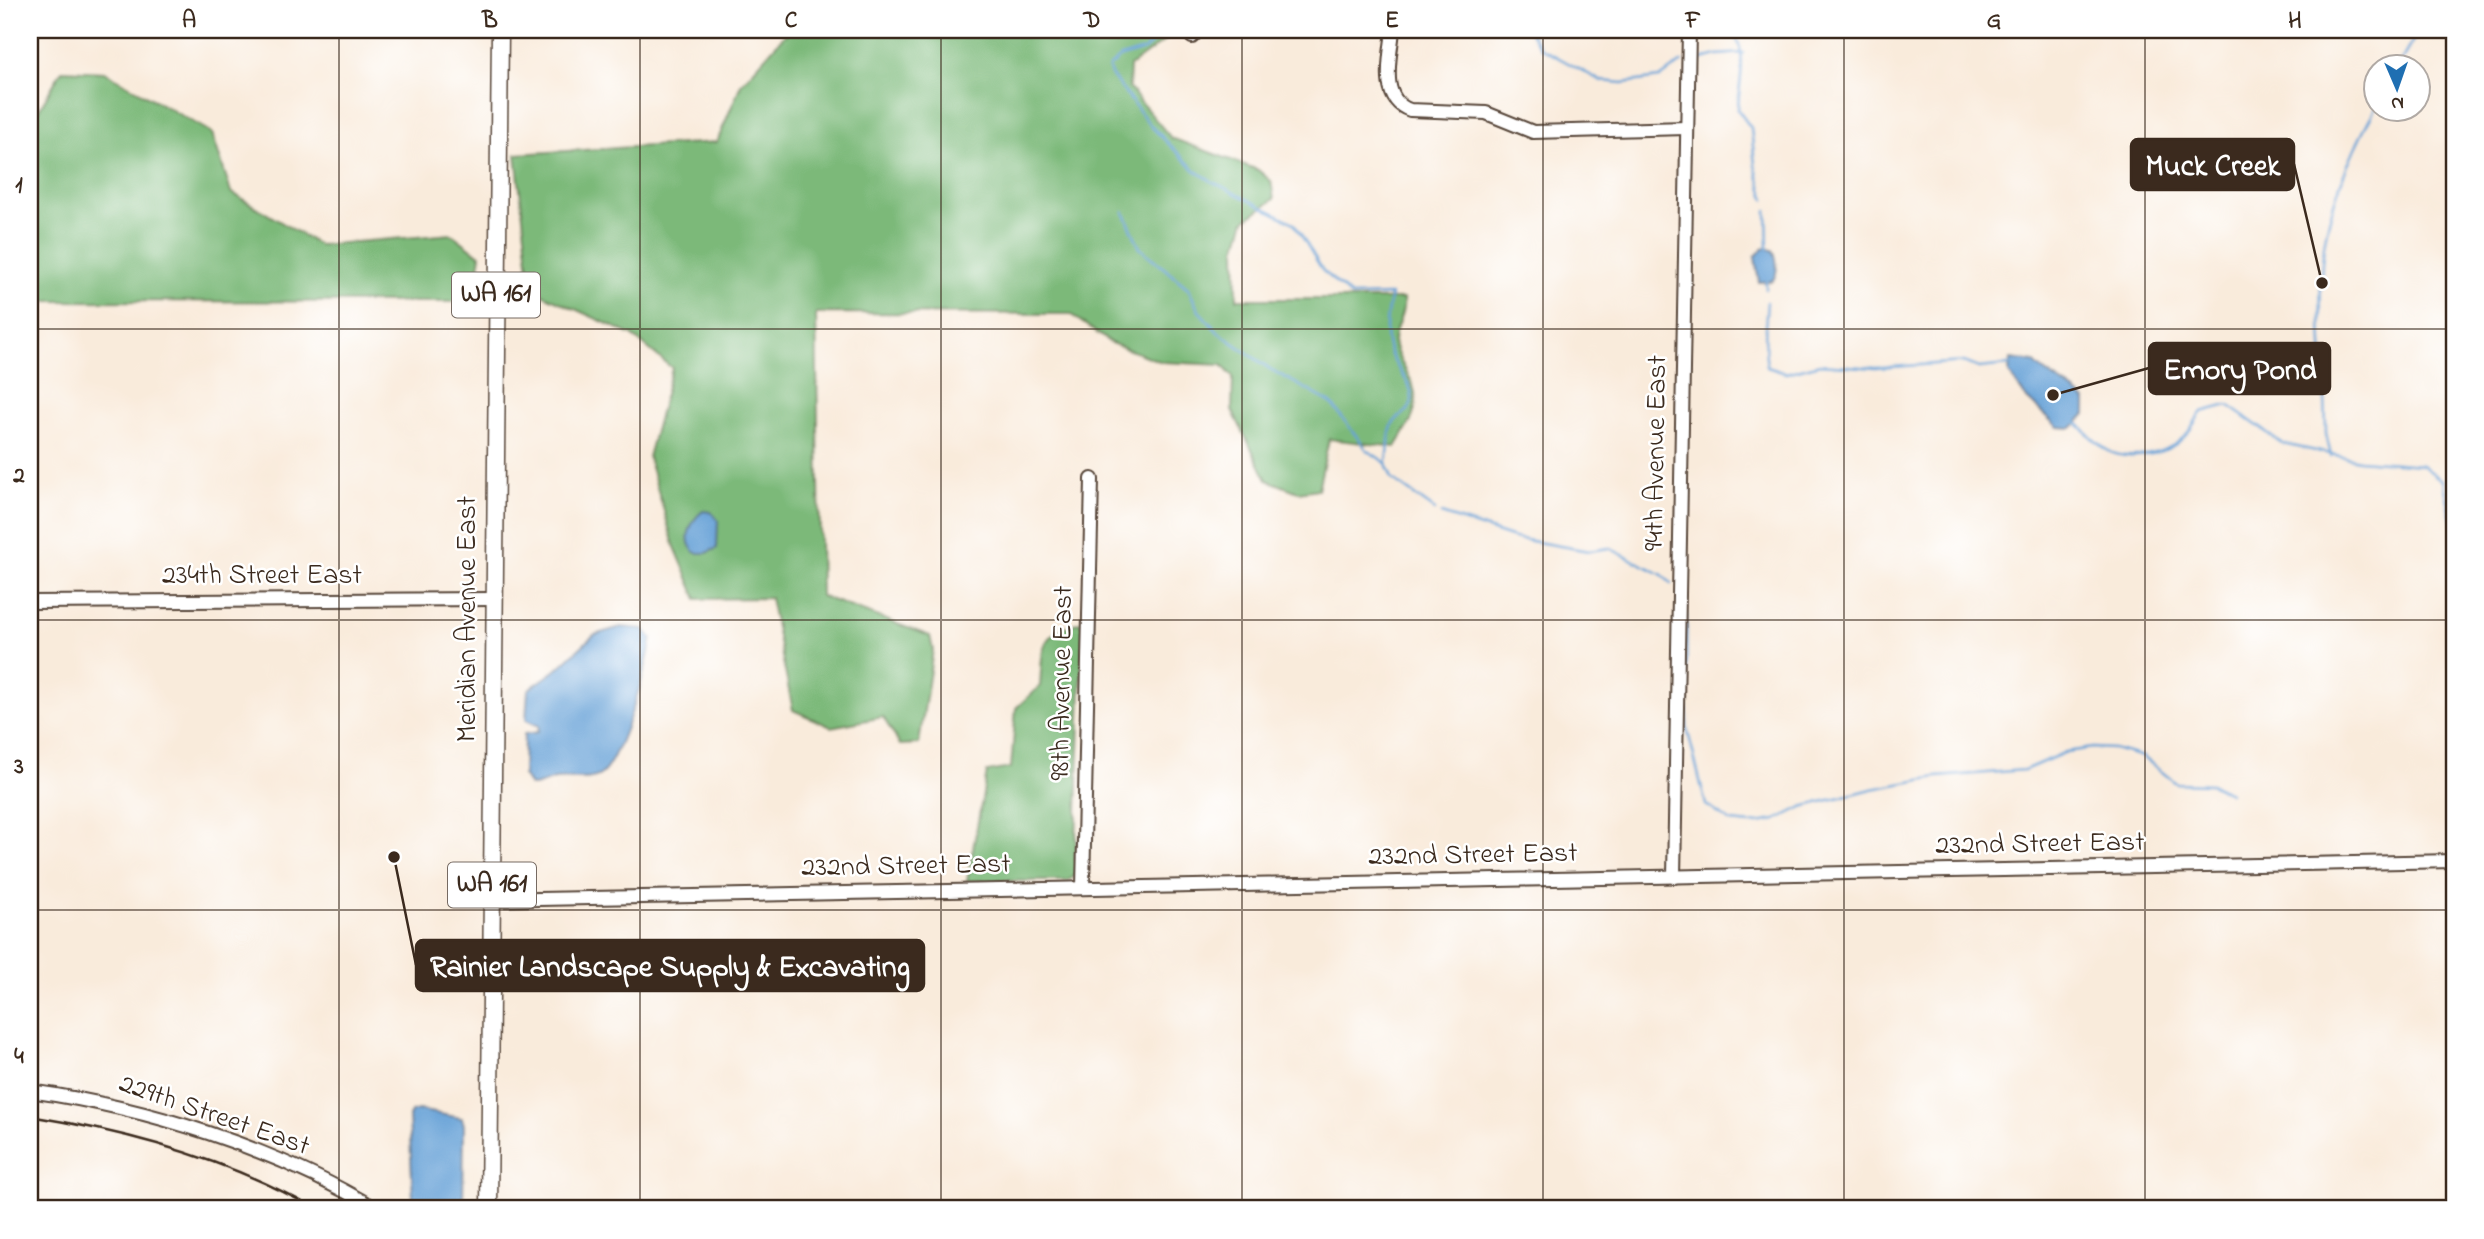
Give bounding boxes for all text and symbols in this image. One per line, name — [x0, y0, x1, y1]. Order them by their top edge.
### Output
text: A — [182, 5, 196, 38]
text: B — [481, 5, 498, 38]
text: C — [785, 5, 798, 38]
text: D — [1083, 5, 1100, 38]
text: E — [1385, 5, 1399, 38]
text: F — [1685, 5, 1701, 38]
text: G — [1987, 5, 2001, 38]
text: H — [2288, 5, 2302, 38]
north arrow — [2362, 52, 2432, 122]
text: N — [2390, 89, 2404, 116]
callout: Muck Creek — [2131, 139, 2294, 190]
text: Muck Creek — [2145, 146, 2281, 190]
text: 1 — [15, 170, 23, 203]
road number: WA 161 — [452, 272, 540, 318]
callout: Emory Pond — [2149, 343, 2330, 394]
text: Emory Pond — [2163, 350, 2317, 394]
street label: 94th Avenue East — [1635, 355, 1679, 551]
text: 2 — [12, 460, 25, 493]
street label: Meridian Avenue East — [448, 496, 489, 742]
street label: 234th Street East — [162, 556, 362, 597]
street label: 98th Avenue East — [1041, 585, 1085, 781]
text: 3 — [13, 751, 24, 784]
street label: 232nd Street East — [1935, 823, 2145, 867]
street label: 232nd Street East — [1368, 834, 1578, 878]
street label: 232nd Street East — [801, 845, 1011, 889]
road number: WA 161 — [448, 862, 536, 908]
callout: Rainier Landscape Supply & Excavating — [416, 940, 924, 991]
text: Rainier Landscape Supply & Excavating — [430, 947, 910, 992]
text: 4 — [14, 1041, 24, 1074]
street label: 229th Street East — [113, 1064, 315, 1168]

